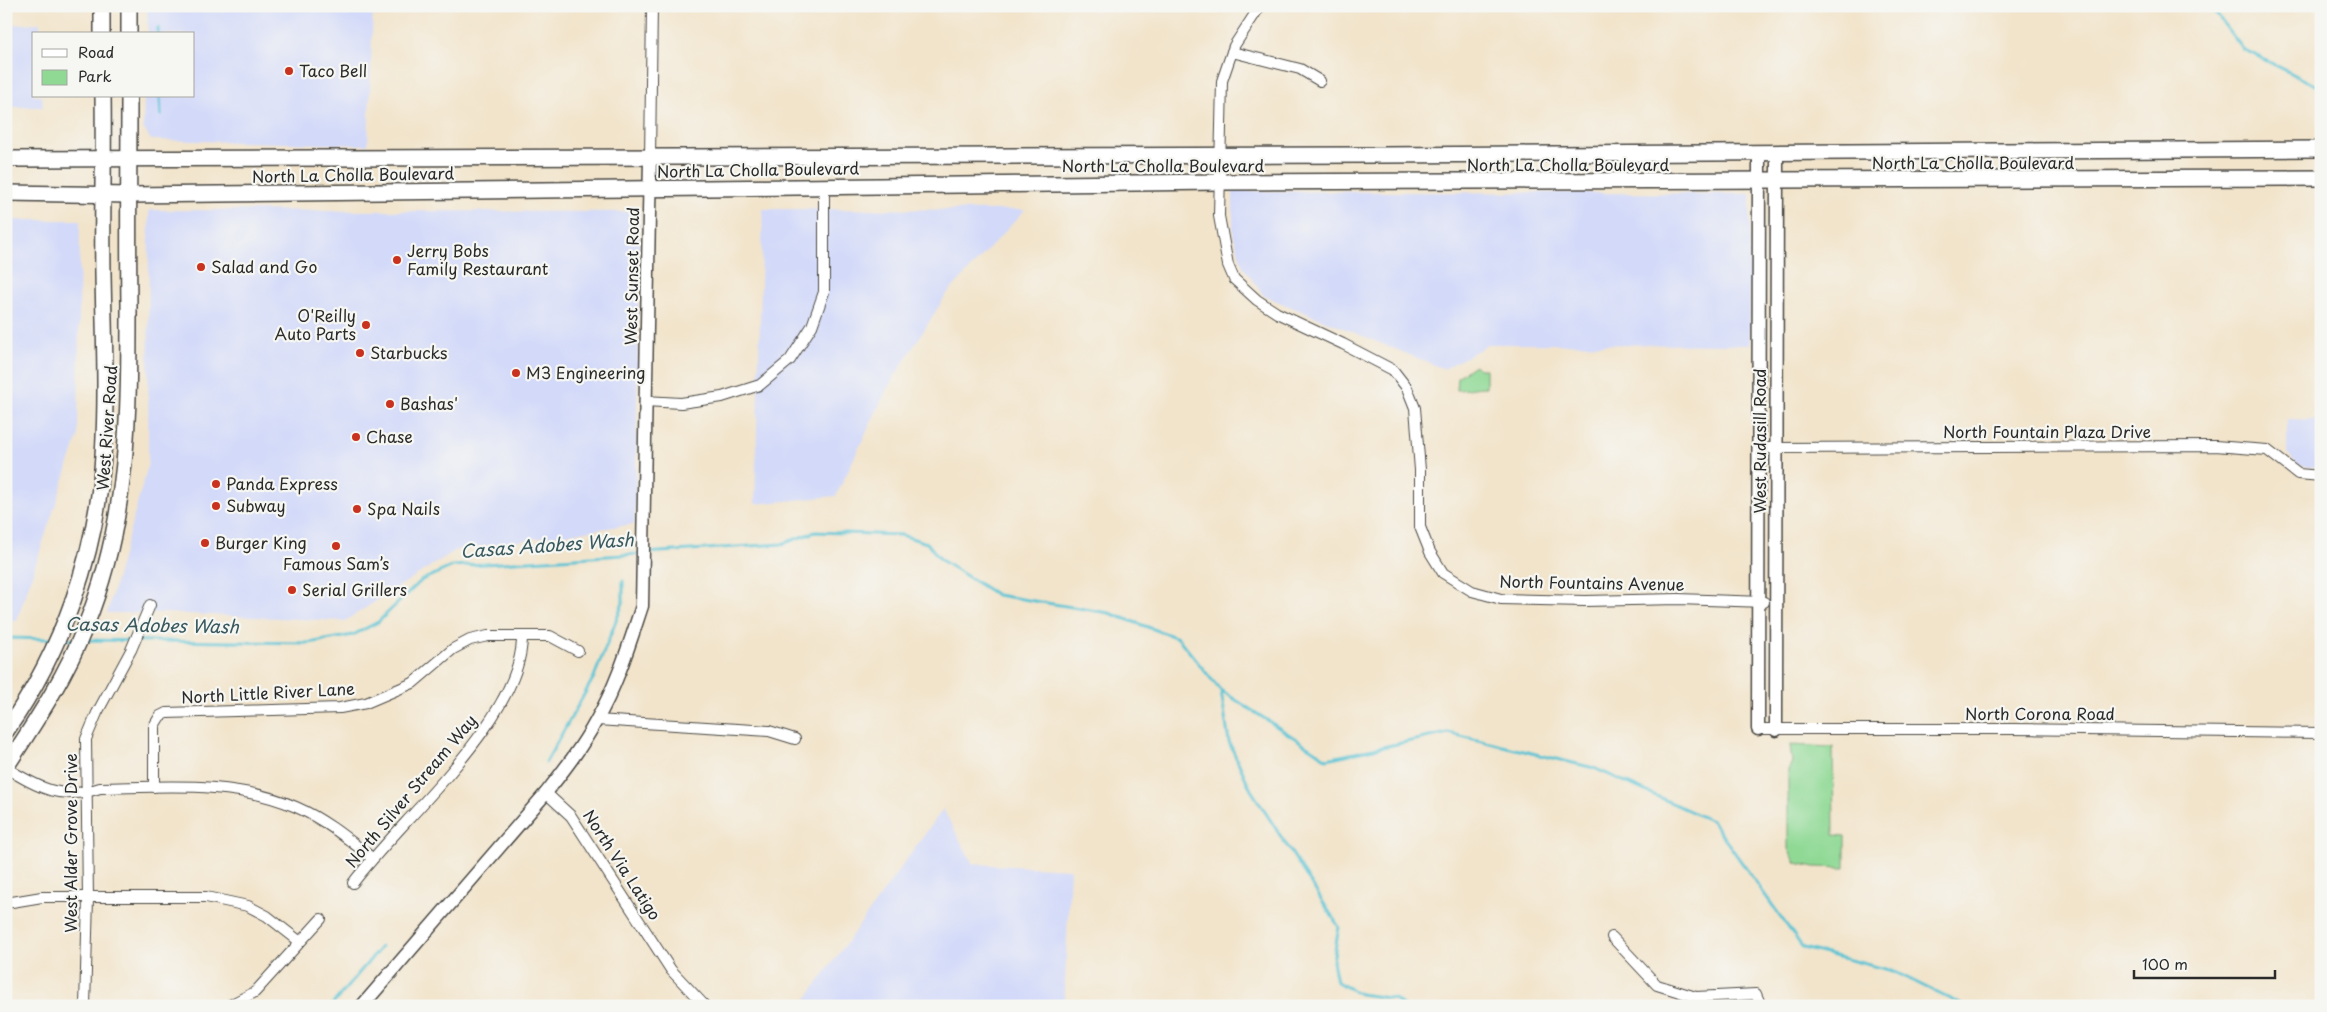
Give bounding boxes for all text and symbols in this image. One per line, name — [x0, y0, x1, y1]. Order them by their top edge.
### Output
legend — [32, 32, 195, 98]
text: Road — [78, 40, 114, 63]
place label: Taco Bell — [299, 58, 367, 82]
text: Park — [78, 64, 112, 87]
marker: Taco Bell — [283, 65, 295, 77]
street label: North La Cholla Boulevard — [1872, 150, 2074, 174]
street label: North La Cholla Boulevard — [1467, 152, 1669, 176]
street label: North La Cholla Boulevard — [1062, 153, 1264, 177]
street label: North La Cholla Boulevard — [657, 155, 860, 183]
street label: North La Cholla Boulevard — [252, 160, 455, 188]
street label: West Sunset Road — [618, 207, 644, 345]
place label: Jerry Bobs Family Restaurant — [407, 238, 549, 280]
place label: Salad and Go — [211, 254, 318, 278]
marker: Jerry Bobs Family Restaurant — [391, 254, 403, 266]
marker: Salad and Go — [195, 261, 207, 273]
place label: O'Reilly Auto Parts — [274, 303, 356, 345]
marker: O'Reilly Auto Parts — [360, 319, 372, 331]
place label: Starbucks — [370, 340, 448, 364]
marker: Starbucks — [354, 347, 366, 359]
place label: M3 Engineering — [526, 360, 646, 384]
street label: West River Road — [90, 364, 122, 491]
marker: M3 Engineering — [510, 367, 522, 379]
street label: West Rudasill Road — [1747, 368, 1771, 514]
place label: Bashas' — [400, 391, 458, 415]
marker: Bashas' — [384, 398, 396, 410]
street label: North Fountain Plaza Drive — [1943, 419, 2151, 443]
place label: Chase — [366, 424, 413, 448]
marker: Chase — [350, 431, 362, 443]
place label: Panda Express — [226, 471, 338, 495]
marker: Panda Express — [210, 478, 222, 490]
place label: Subway — [226, 493, 285, 517]
place label: Spa Nails — [367, 496, 440, 520]
marker: Subway — [210, 500, 222, 512]
marker: Spa Nails — [351, 503, 363, 515]
water label: Casas Adobes Wash — [459, 525, 635, 564]
place label: Burger King — [215, 530, 307, 554]
marker: Burger King — [199, 537, 211, 549]
marker: Famous Sam’s — [330, 540, 342, 552]
place label: Famous Sam’s — [283, 551, 389, 575]
street label: North Fountains Avenue — [1499, 568, 1685, 596]
place label: Serial Grillers — [302, 577, 407, 601]
marker: Serial Grillers — [286, 584, 298, 596]
water label: Casas Adobes Wash — [65, 609, 240, 640]
street label: North Little River Lane — [180, 675, 356, 709]
street label: North Corona Road — [1965, 701, 2115, 725]
street label: North Silver Stream Way — [339, 709, 482, 872]
street label: West Alder Grove Drive — [58, 753, 82, 933]
street label: North Via Latigo — [578, 804, 668, 924]
scale bar — [2134, 947, 2276, 979]
text: 100 m — [2142, 952, 2188, 975]

